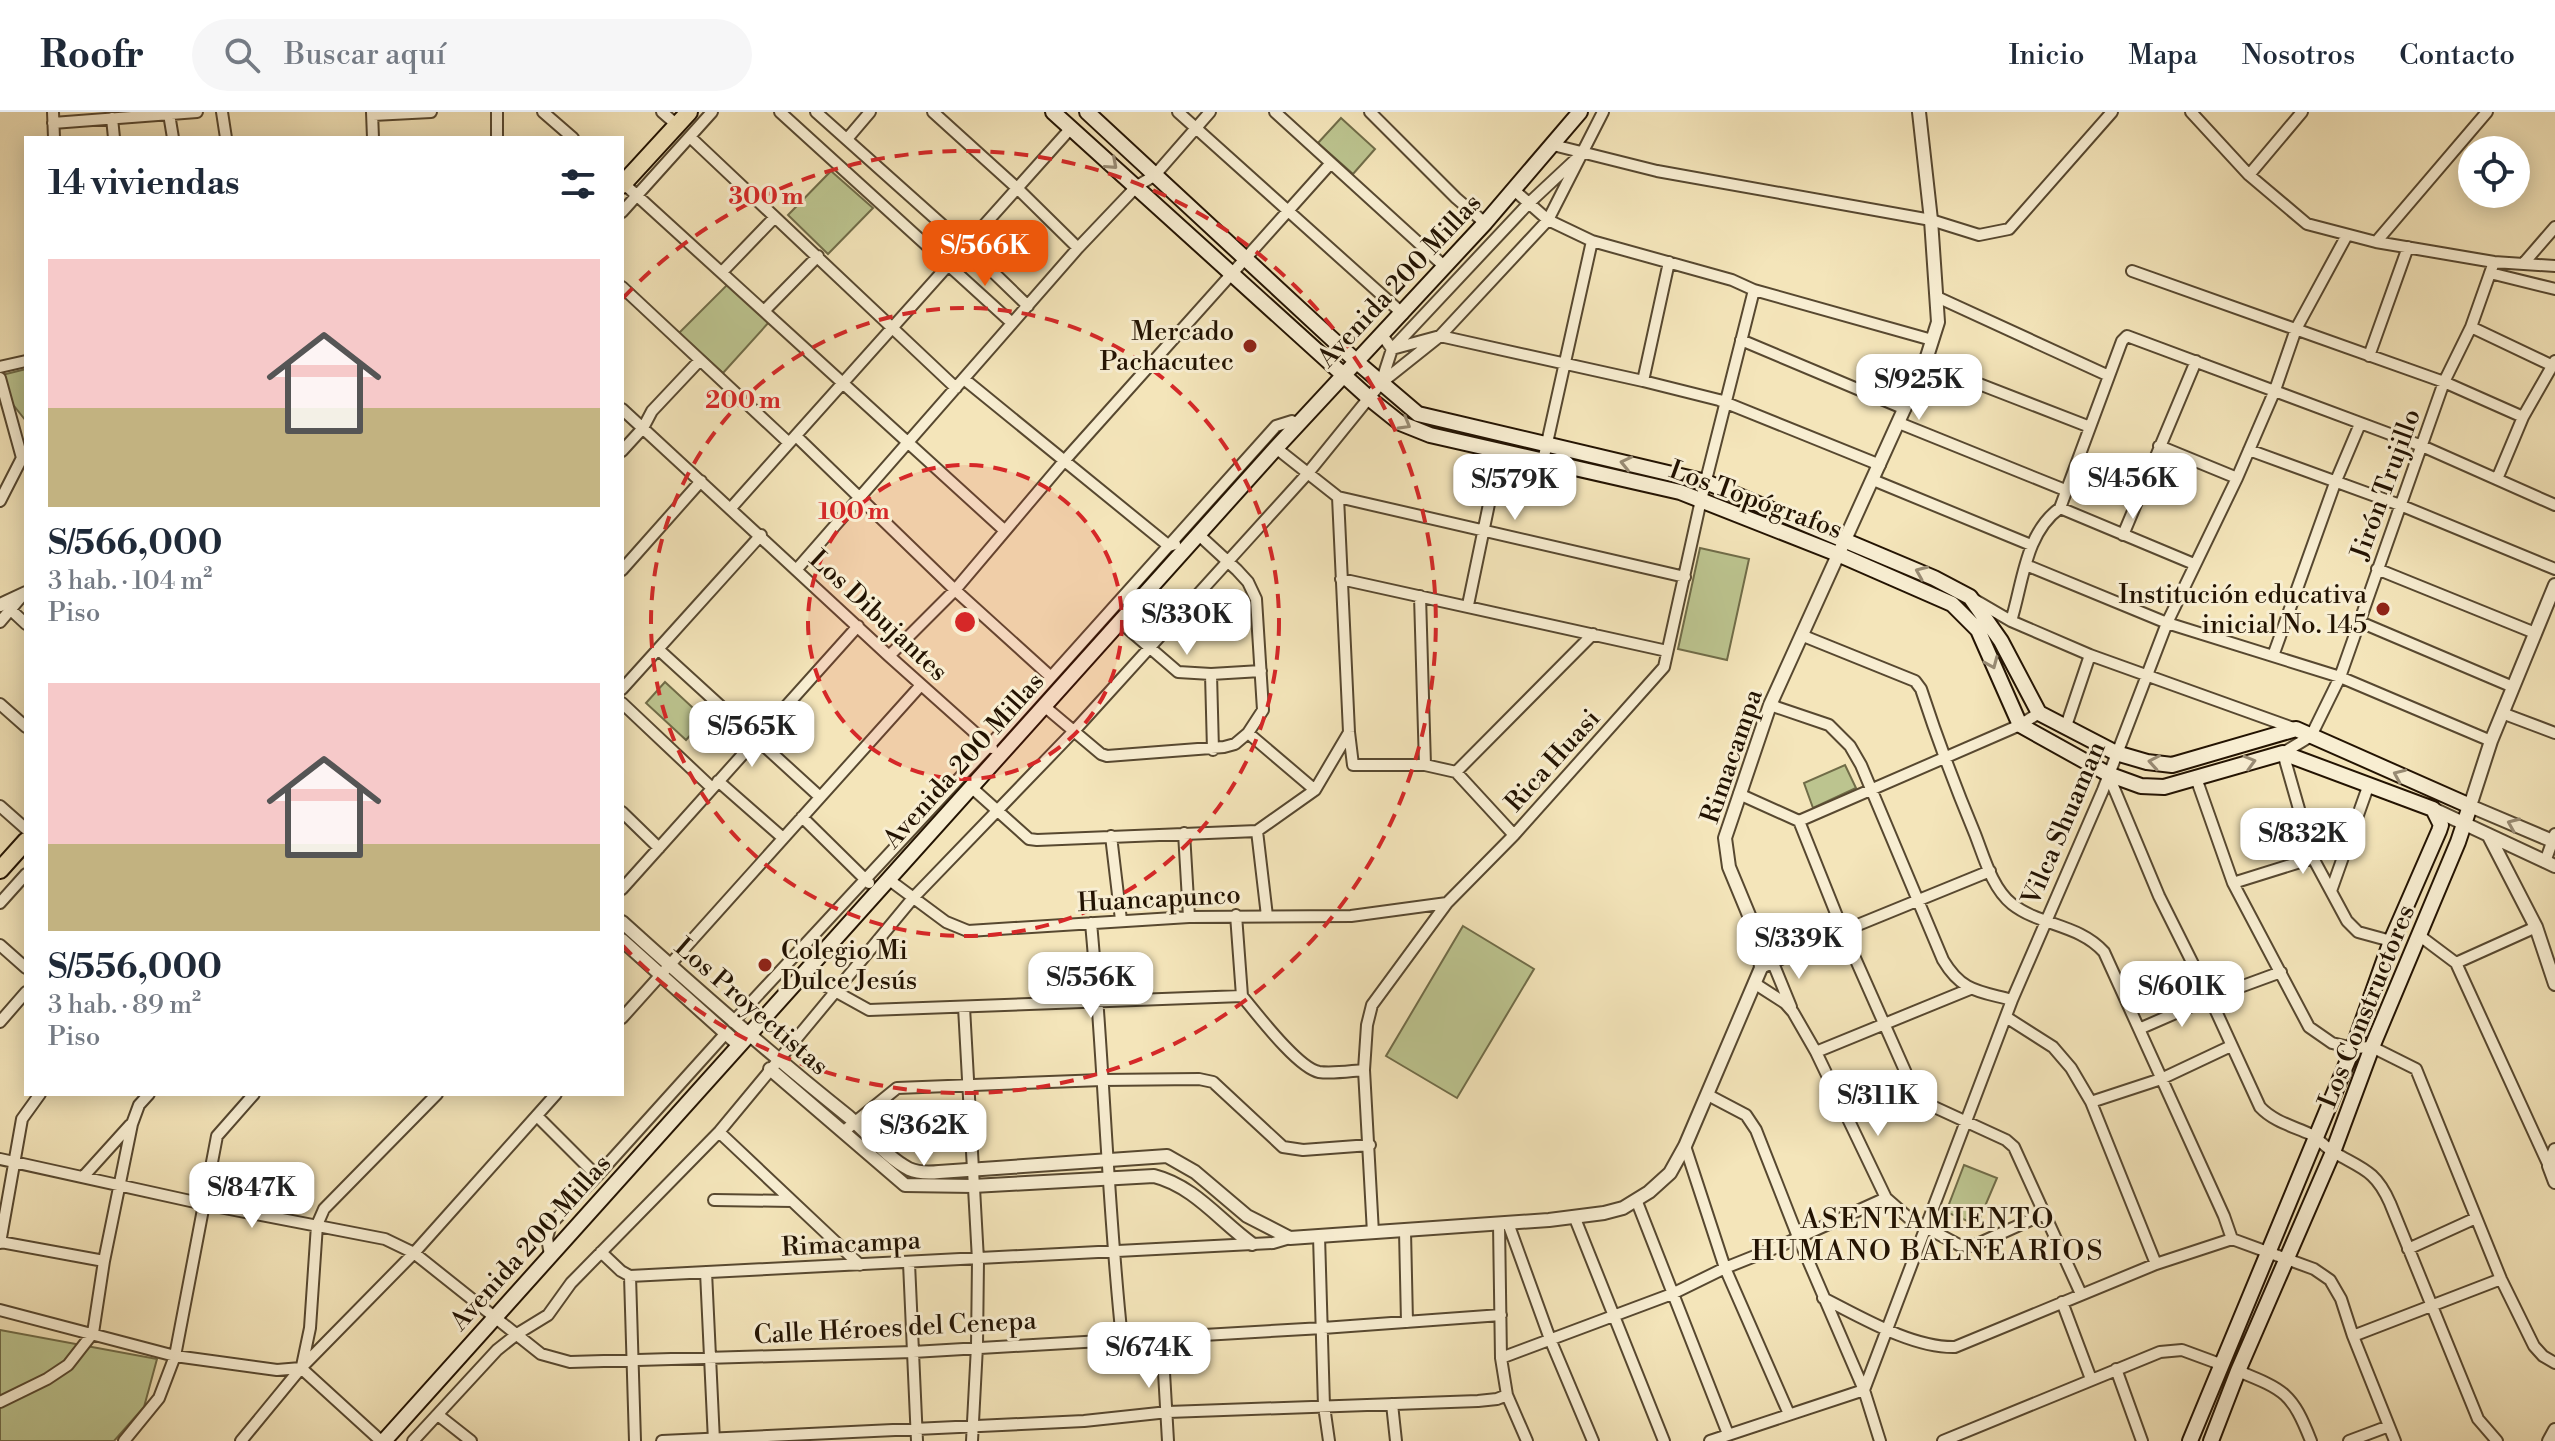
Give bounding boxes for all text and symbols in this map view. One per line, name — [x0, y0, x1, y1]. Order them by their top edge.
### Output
search box — [192, 19, 752, 91]
text: Roofr — [40, 32, 144, 79]
icon: search — [220, 33, 264, 77]
text: Buscar aquí — [284, 36, 446, 74]
text: Inicio — [2009, 38, 2084, 73]
text: Mapa — [2128, 38, 2198, 73]
text: Nosotros — [2242, 38, 2355, 73]
text: Contacto — [2399, 38, 2515, 73]
map controls — [2458, 136, 2530, 208]
button: locate — [2458, 136, 2530, 208]
one-way arrow — [1102, 154, 1117, 169]
icon: filters — [556, 162, 600, 206]
text: 14 viviendas — [48, 163, 240, 205]
text: 300 m — [728, 182, 804, 212]
street label: Avenida 200 Millas — [1310, 187, 1488, 375]
pin: S/566K — [920, 220, 1050, 288]
text: S/566K — [940, 230, 1030, 262]
icon: home — [252, 311, 396, 455]
place label: Mercado Pachacutec — [1100, 316, 1234, 378]
marker: Mercado Pachacutec — [1241, 337, 1259, 355]
pin: S/925K — [1854, 354, 1984, 422]
text: S/925K — [1874, 364, 1964, 396]
text: 200 m — [705, 386, 781, 416]
street label: Jirón Trujillo — [2344, 405, 2428, 565]
one-way arrow — [1396, 414, 1411, 430]
pin: S/456K — [2068, 453, 2198, 521]
pin: S/579K — [1450, 454, 1580, 522]
street label: Los Topógrafos — [1665, 454, 1847, 546]
one-way arrow — [1619, 455, 1633, 472]
text: S/456K — [2088, 463, 2178, 495]
text: S/579K — [1471, 464, 1559, 496]
text: 100 m — [818, 497, 890, 527]
text: S/566,000 — [48, 523, 222, 565]
street label: Los Dibujantes — [802, 543, 954, 688]
text: 3 hab. · 104 m² — [48, 565, 212, 597]
one-way arrow — [1915, 566, 1929, 582]
place label: Institución educativa inicial No. 145 — [2119, 579, 2368, 641]
pin: S/330K — [1122, 589, 1252, 657]
text: Piso — [48, 597, 100, 629]
text: S/330K — [1141, 599, 1233, 631]
marker: Institución educativa inicial No. 145 — [2374, 600, 2392, 618]
centre of rings — [951, 608, 979, 636]
one-way arrow — [1983, 655, 1999, 670]
street label: Avenida 200 Millas — [876, 666, 1051, 856]
street label: Rimacampa — [1694, 684, 1770, 828]
pin: S/565K — [687, 701, 817, 769]
street label: Rica Huasi — [1498, 703, 1607, 819]
text: S/565K — [707, 711, 797, 743]
icon: home — [252, 735, 396, 879]
street label: Vilca Shuaman — [2015, 737, 2113, 911]
one-way arrow — [2147, 755, 2161, 772]
one-way arrow — [2243, 755, 2257, 771]
one-way arrow — [2393, 768, 2407, 784]
pin: S/832K — [2238, 808, 2368, 876]
text: S/832K — [2258, 818, 2348, 850]
one-way arrow — [2506, 818, 2521, 834]
street label: Huancapunco — [1076, 879, 1242, 919]
street label: Los Constructores — [2312, 900, 2422, 1113]
pin: S/339K — [1734, 913, 1864, 981]
text: S/339K — [1755, 923, 1843, 955]
street label: Los Proyectistas — [668, 931, 835, 1082]
place label: Colegio Mi Dulce Jesús — [781, 935, 917, 997]
text: S/556,000 — [48, 947, 222, 989]
pin: S/556K — [1026, 952, 1156, 1020]
marker: Colegio Mi Dulce Jesús — [756, 956, 774, 974]
pin: S/601K — [2117, 961, 2247, 1029]
text: S/556K — [1046, 962, 1136, 994]
text: S/601K — [2138, 971, 2226, 1003]
text: 3 hab. · 89 m² — [48, 989, 201, 1021]
text: Piso — [48, 1021, 100, 1053]
pin: S/311K — [1813, 1070, 1943, 1138]
text: S/311K — [1837, 1080, 1919, 1112]
pin: S/362K — [859, 1100, 989, 1168]
text: S/362K — [879, 1110, 969, 1142]
street label: Avenida 200 Millas — [443, 1148, 618, 1338]
pin: S/847K — [187, 1162, 317, 1230]
text: S/847K — [207, 1172, 297, 1204]
district label: ASENTAMIENTO HUMANO BALNEARIOS — [1751, 1202, 2105, 1269]
street label: Rimacampa — [780, 1224, 922, 1264]
street label: Calle Héroes del Cenepa — [753, 1305, 1038, 1351]
pin: S/674K — [1084, 1322, 1214, 1390]
text: S/674K — [1105, 1332, 1193, 1364]

